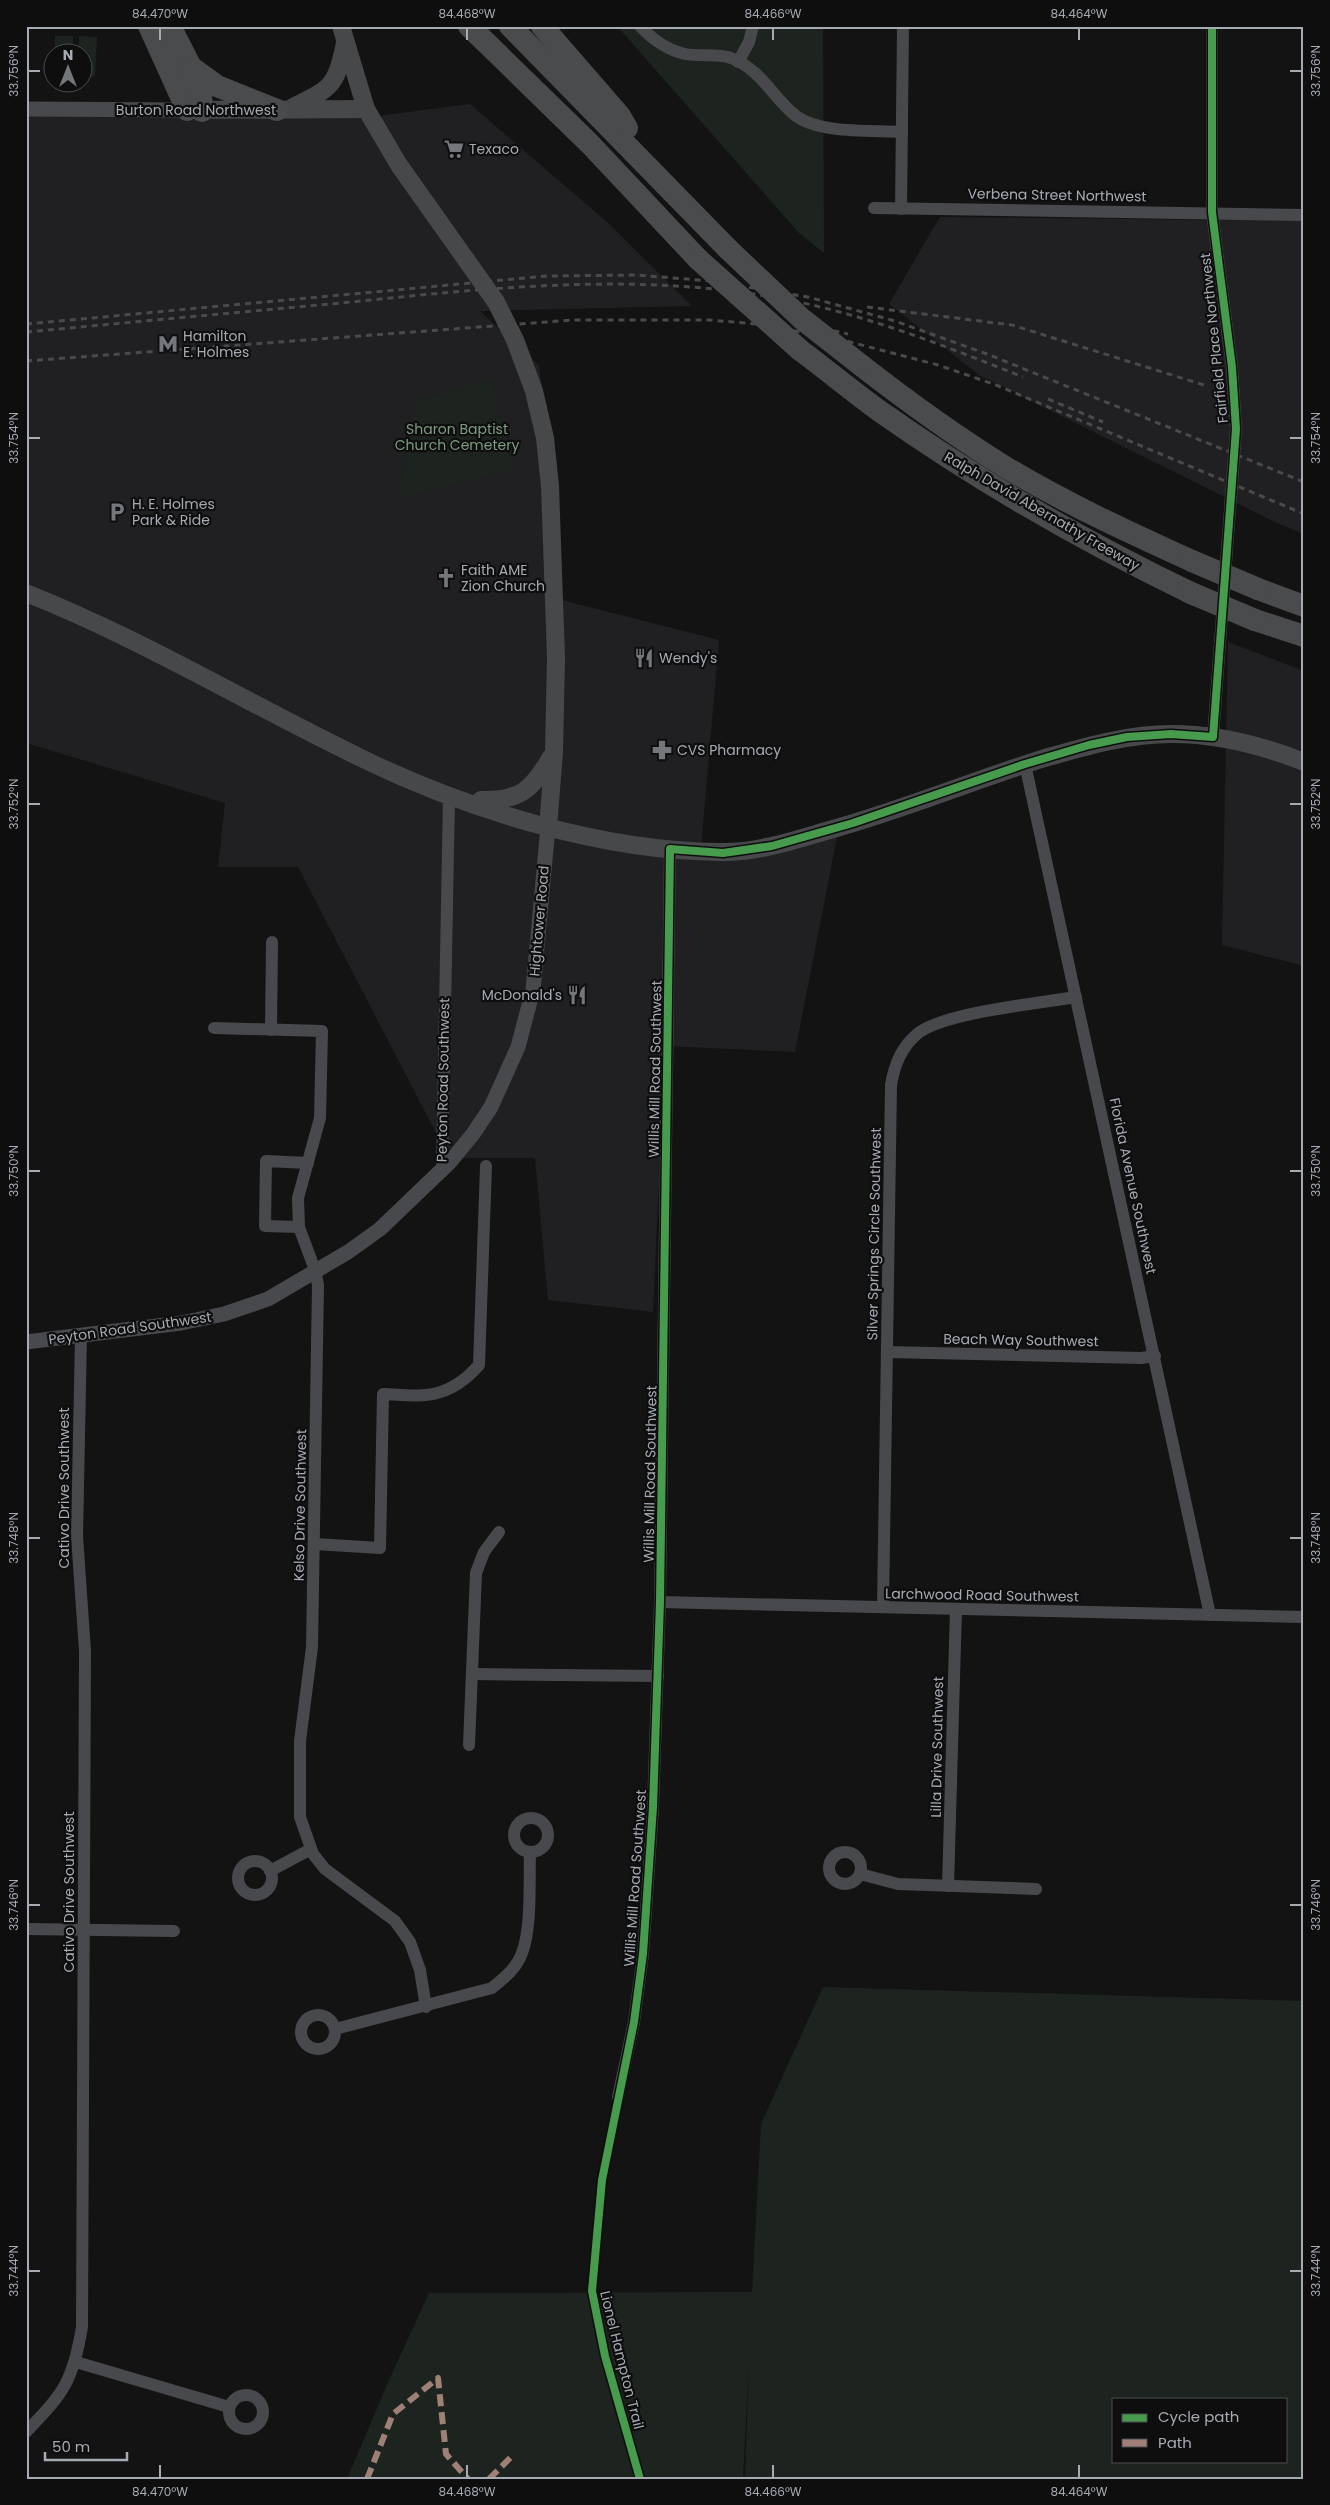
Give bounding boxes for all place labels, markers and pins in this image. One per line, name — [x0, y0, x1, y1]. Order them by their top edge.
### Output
supermarket icon: Texaco — [443, 138, 465, 160]
place label: Texaco — [469, 139, 519, 159]
place label: Hamilton E. Holmes — [183, 326, 249, 362]
metro station icon: Hamilton E. Holmes — [157, 333, 179, 355]
place label: H. E. Holmes Park & Ride — [132, 494, 215, 530]
parking icon: H. E. Holmes Park & Ride — [106, 501, 128, 523]
place label: Faith AME Zion Church — [461, 560, 545, 596]
church icon: Faith AME Zion Church — [435, 567, 457, 589]
restaurant icon: Wendy's — [633, 647, 655, 669]
place label: Wendy's — [659, 648, 717, 668]
pharmacy icon: CVS Pharmacy — [651, 739, 673, 761]
place label: CVS Pharmacy — [677, 740, 781, 760]
restaurant icon: McDonald's — [566, 984, 588, 1006]
place label: McDonald's — [482, 985, 562, 1005]

